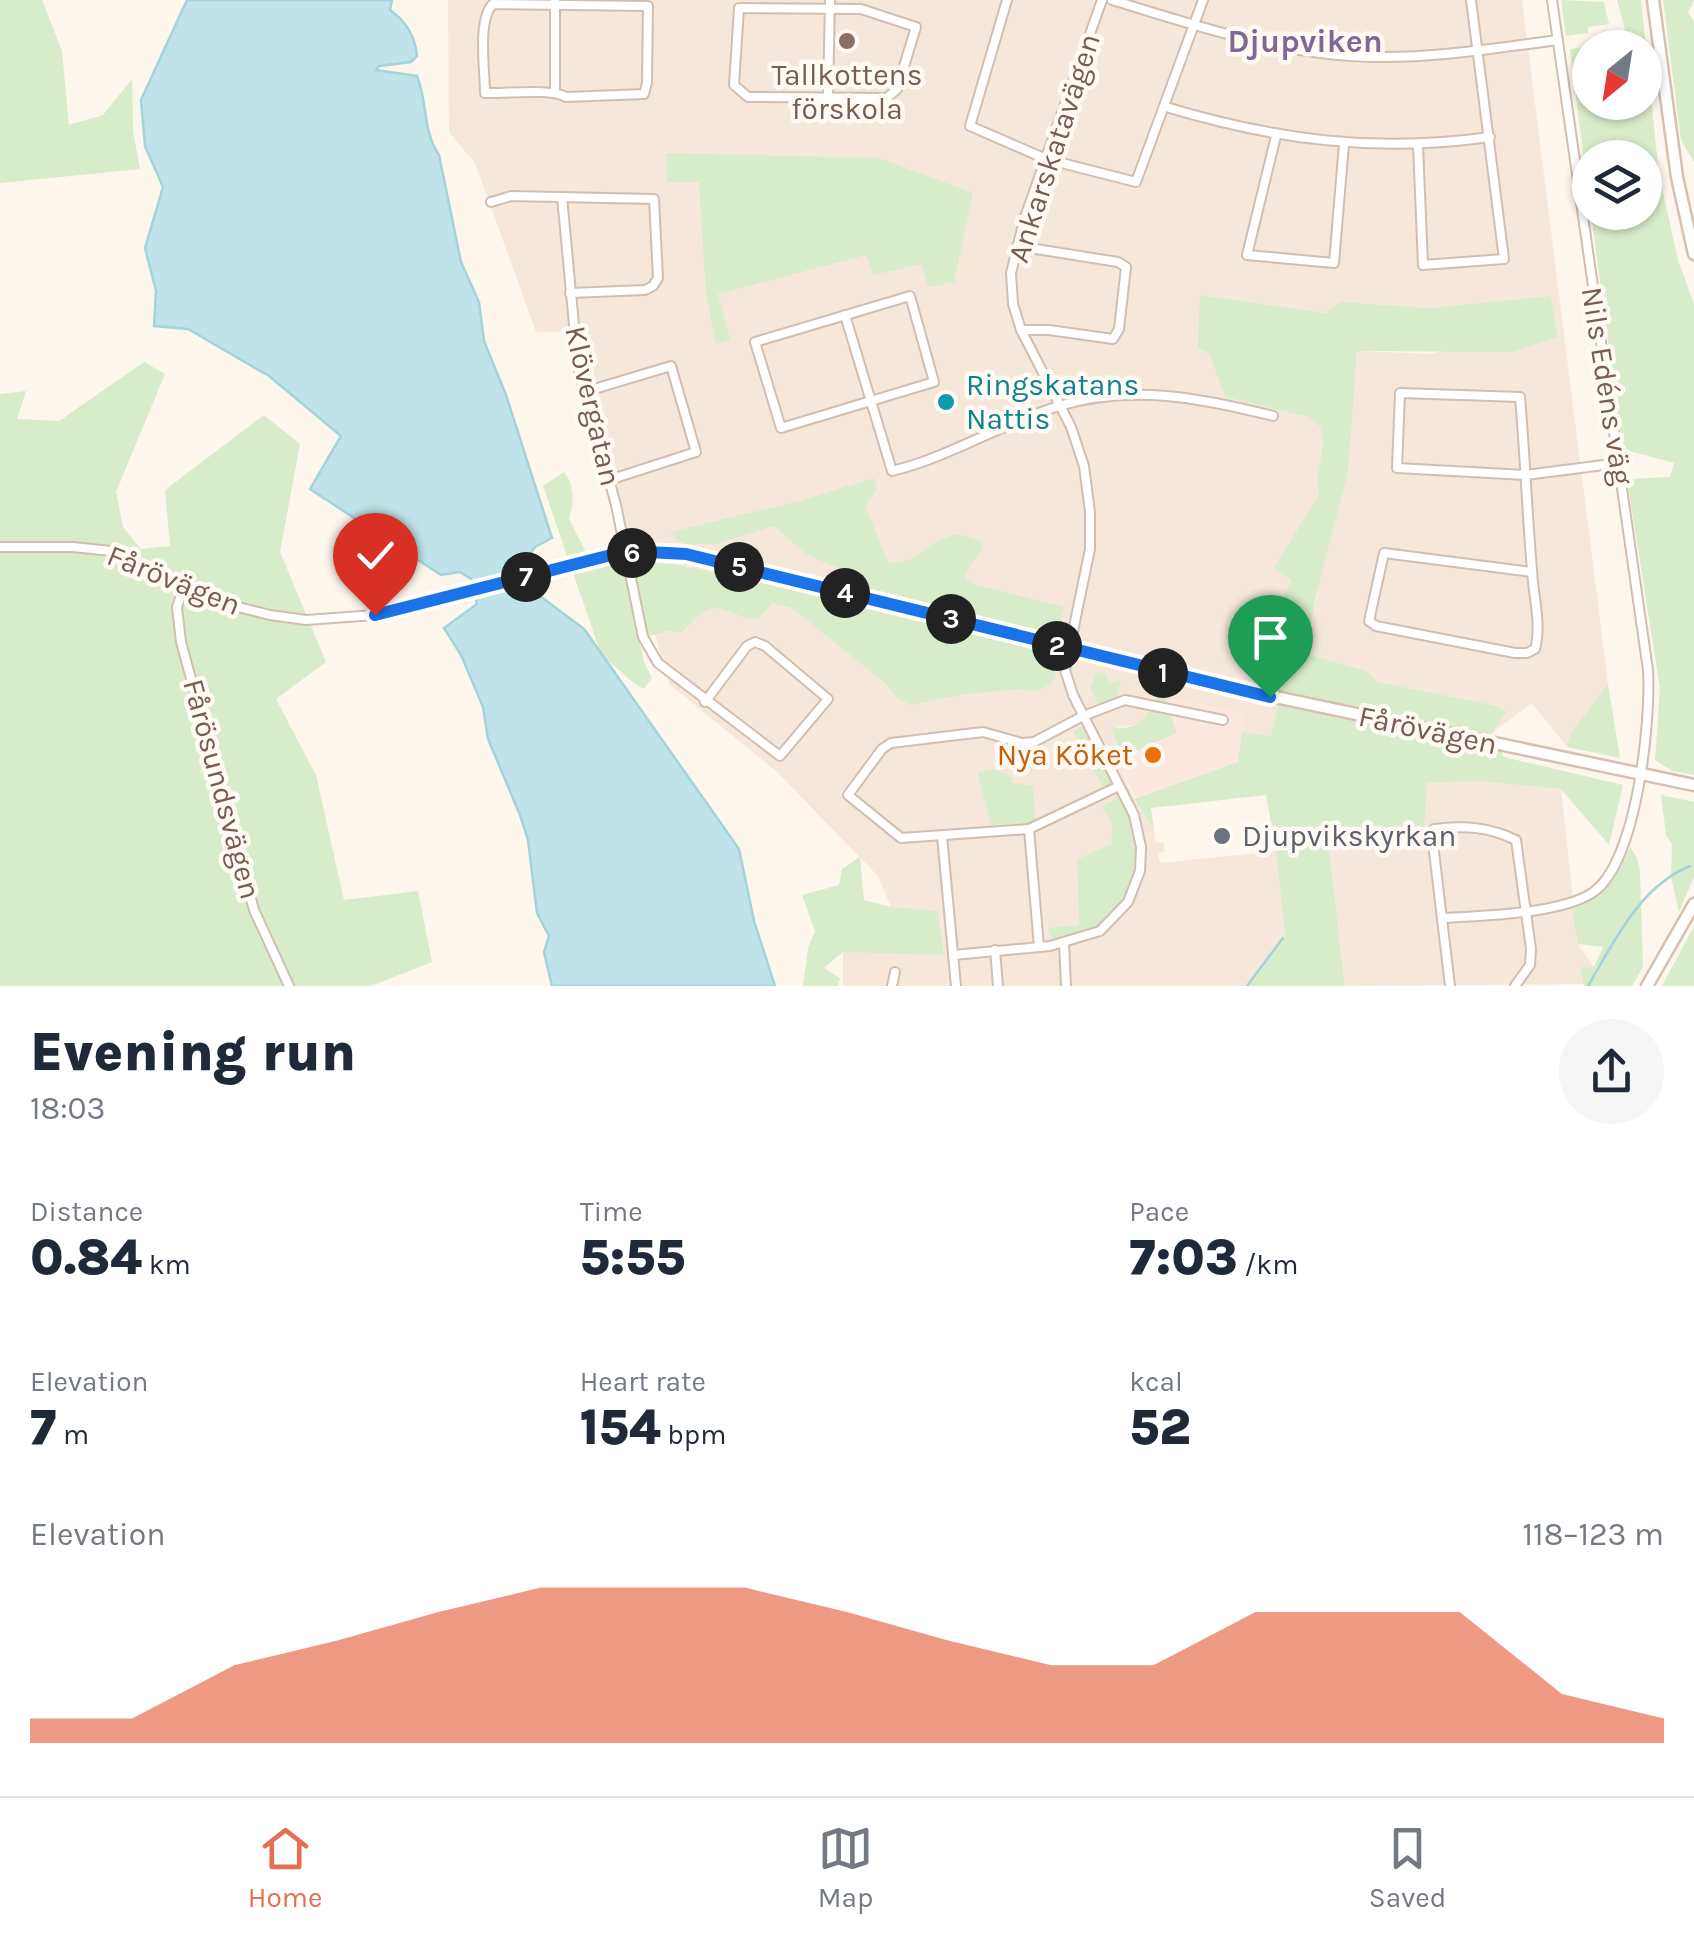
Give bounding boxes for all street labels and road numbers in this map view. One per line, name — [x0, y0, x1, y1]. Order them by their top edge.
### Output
street label: Ankarskatavägen — [1000, 29, 1108, 267]
street label: Nils Edéns väg — [1574, 284, 1640, 488]
street label: Klövergatan — [557, 322, 629, 490]
street label: Fårövägen — [102, 537, 246, 623]
street label: Fårösundsvägen — [175, 675, 269, 903]
street label: Fårövägen — [1355, 698, 1501, 762]

